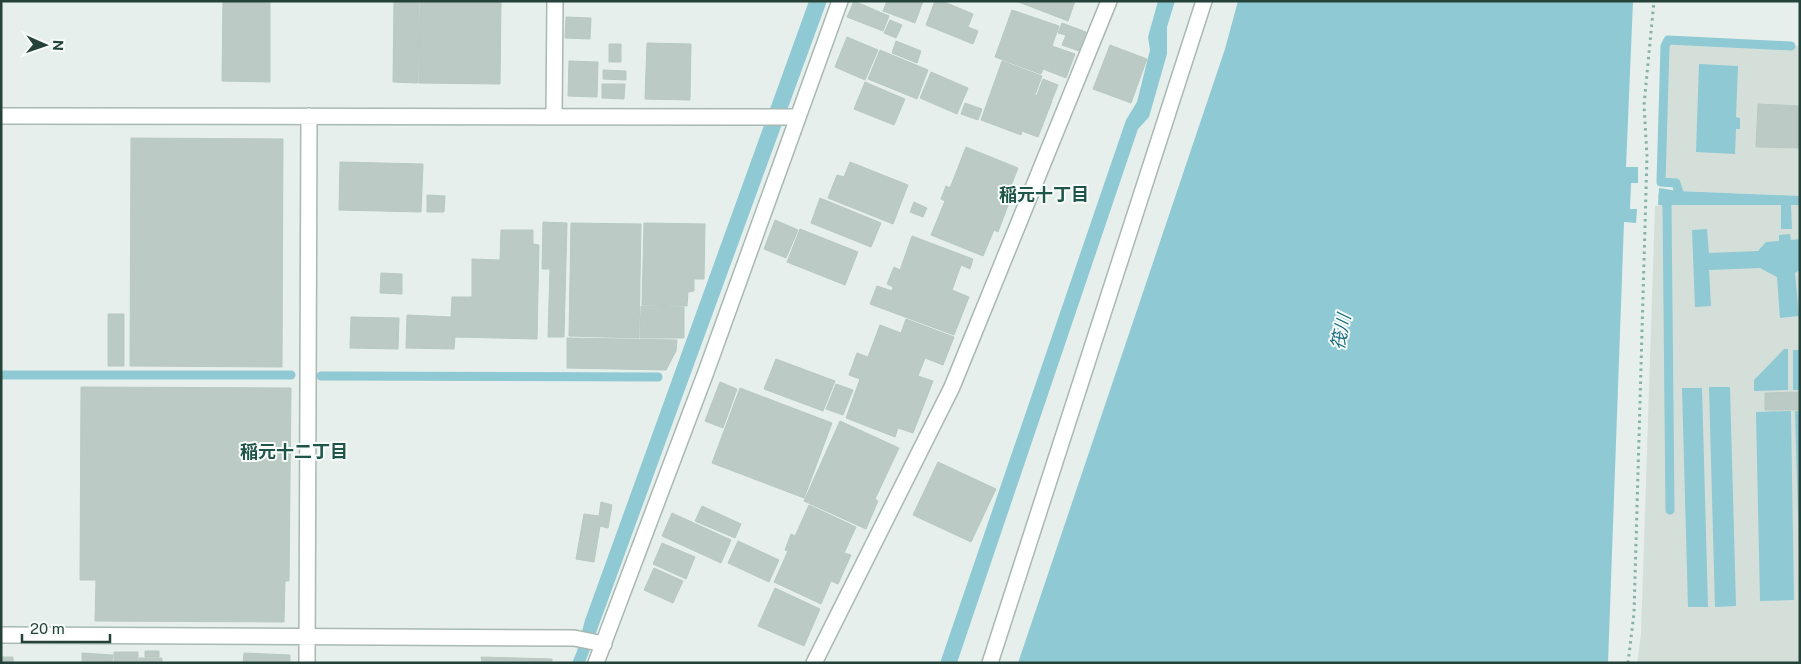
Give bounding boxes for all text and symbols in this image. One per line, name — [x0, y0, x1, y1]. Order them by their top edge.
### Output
north arrow — [20, 20, 70, 70]
text: N — [50, 40, 66, 51]
district label: 稲元十丁目 — [999, 184, 1089, 205]
water label: 筏川 — [1326, 310, 1355, 352]
district label: 稲元十二丁目 — [240, 441, 348, 462]
scale bar — [22, 612, 110, 644]
text: 20 m — [30, 620, 65, 637]

